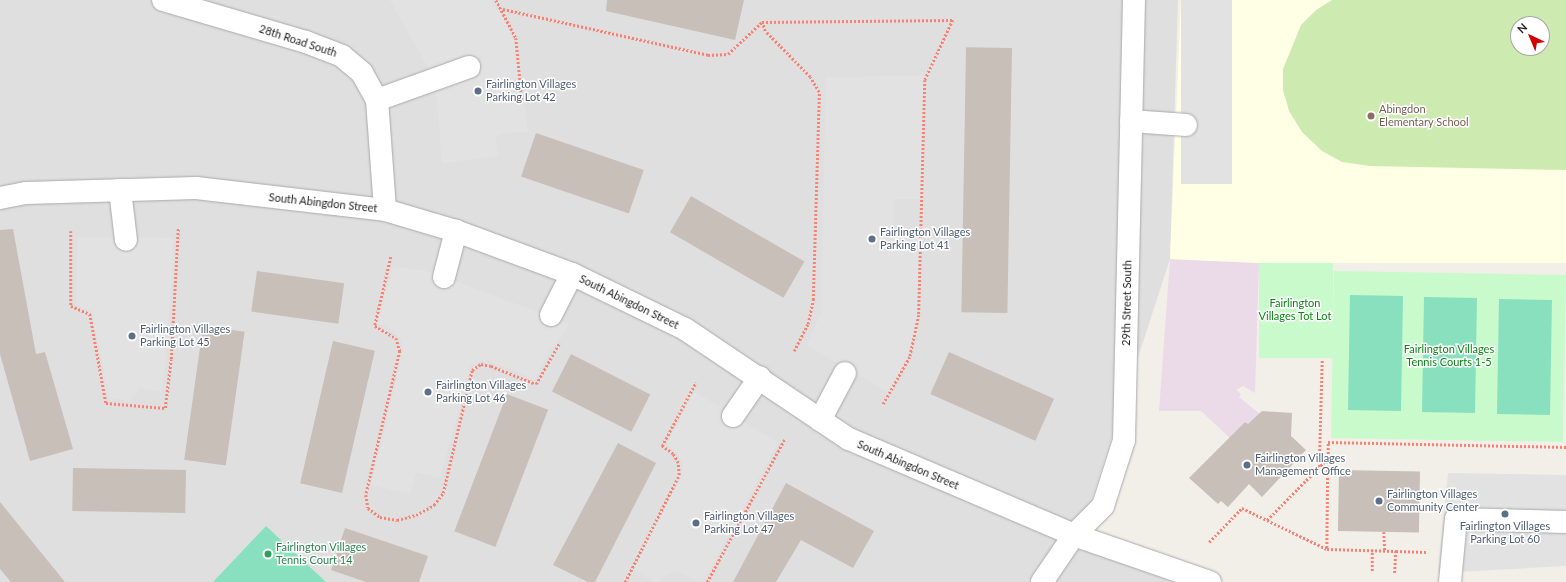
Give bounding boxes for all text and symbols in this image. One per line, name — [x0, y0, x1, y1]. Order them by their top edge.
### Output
north arrow — [1510, 16, 1550, 56]
text: N — [1514, 20, 1530, 35]
street label: 28th Road South — [257, 22, 339, 60]
place label: Fairlington Villages Parking Lot 42 — [486, 78, 577, 104]
marker: Fairlington Villages Parking Lot 42 — [473, 86, 483, 96]
place label: Abingdon Elementary School — [1379, 103, 1469, 129]
marker: Abingdon Elementary School — [1366, 111, 1376, 121]
street label: South Abingdon Street — [268, 191, 378, 215]
place label: Fairlington Villages Parking Lot 41 — [880, 226, 971, 252]
marker: Fairlington Villages Parking Lot 41 — [867, 234, 877, 244]
street label: 29th Street South — [1120, 260, 1134, 346]
street label: South Abingdon Street — [577, 272, 681, 332]
park label: Fairlington Villages Tot Lot — [1258, 297, 1332, 323]
place label: Fairlington Villages Parking Lot 45 — [140, 323, 231, 349]
marker: Fairlington Villages Parking Lot 45 — [127, 331, 137, 341]
park label: Fairlington Villages Tennis Courts 1-5 — [1404, 343, 1494, 369]
place label: Fairlington Villages Parking Lot 46 — [436, 379, 527, 405]
marker: Fairlington Villages Parking Lot 46 — [423, 387, 433, 397]
street label: South Abingdon Street — [855, 438, 961, 492]
place label: Fairlington Villages Management Office — [1255, 452, 1351, 478]
marker: Fairlington Villages Management Office — [1242, 460, 1252, 470]
place label: Fairlington Villages Community Center — [1387, 488, 1479, 514]
marker: Fairlington Villages Community Center — [1374, 496, 1384, 506]
marker: Fairlington Villages Parking Lot 60 — [1500, 509, 1510, 519]
place label: Fairlington Villages Parking Lot 47 — [704, 510, 795, 536]
marker: Fairlington Villages Parking Lot 47 — [691, 518, 701, 528]
place label: Fairlington Villages Parking Lot 60 — [1460, 520, 1550, 546]
place label: Fairlington Villages Tennis Court 14 — [276, 541, 367, 567]
marker: Fairlington Villages Tennis Court 14 — [263, 549, 273, 559]

